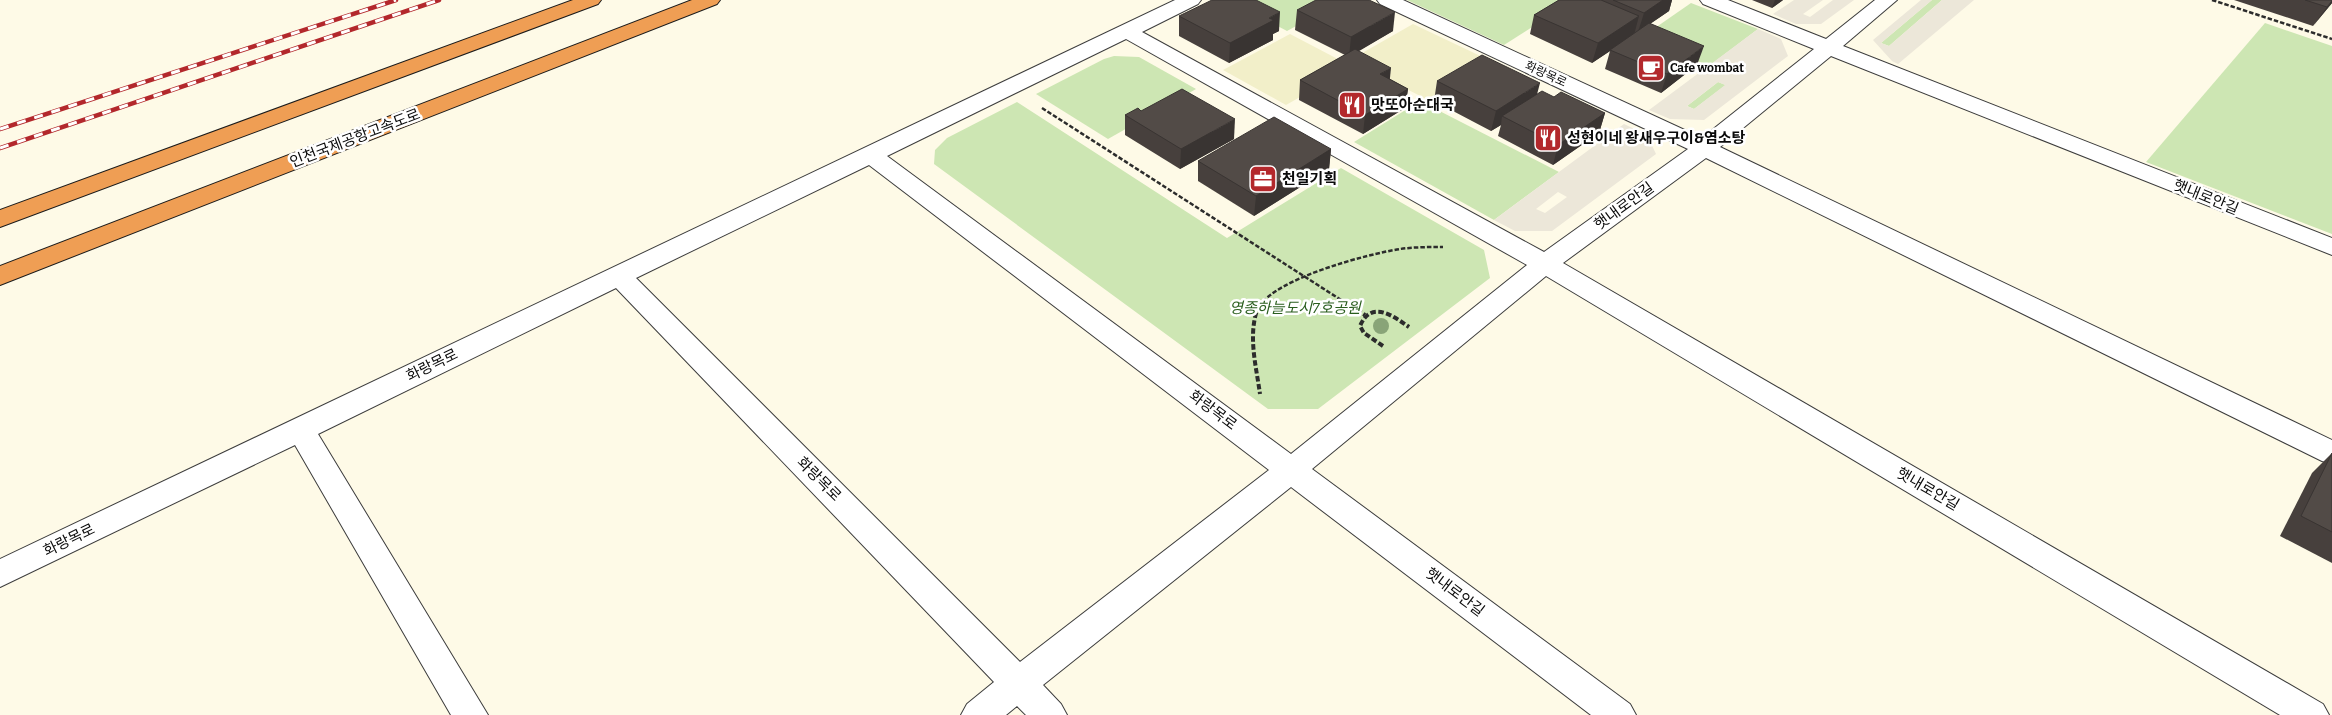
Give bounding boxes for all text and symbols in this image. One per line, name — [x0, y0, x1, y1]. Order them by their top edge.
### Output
cafe icon: Cafe wombat — [1636, 53, 1666, 83]
street label: 화랑목로 — [1523, 58, 1569, 90]
place label: Cafe wombat — [1670, 61, 1744, 75]
restaurant icon: 맛또아순대국 — [1337, 90, 1367, 120]
place label: 맛또아순대국 — [1371, 96, 1454, 114]
street label: 인천국제공항고속도로 — [287, 105, 423, 171]
restaurant icon: 성현이네 왕새우구이&염소탕 — [1533, 123, 1563, 153]
place label: 성현이네 왕새우구이&염소탕 — [1567, 129, 1746, 147]
office icon: 천일기획 — [1248, 164, 1278, 194]
place label: 천일기획 — [1282, 170, 1337, 188]
street label: 햇내로안길 — [2171, 176, 2241, 218]
street label: 햇내로안길 — [1591, 178, 1657, 234]
park label: 영종하늘도시7호공원 — [1229, 299, 1362, 317]
street label: 화랑목로 — [403, 345, 461, 385]
street label: 화랑목로 — [1186, 386, 1240, 434]
street label: 화랑목로 — [793, 453, 845, 505]
street label: 햇내로안길 — [1894, 464, 1962, 514]
street label: 화랑목로 — [40, 520, 98, 560]
street label: 햇내로안길 — [1422, 564, 1488, 620]

